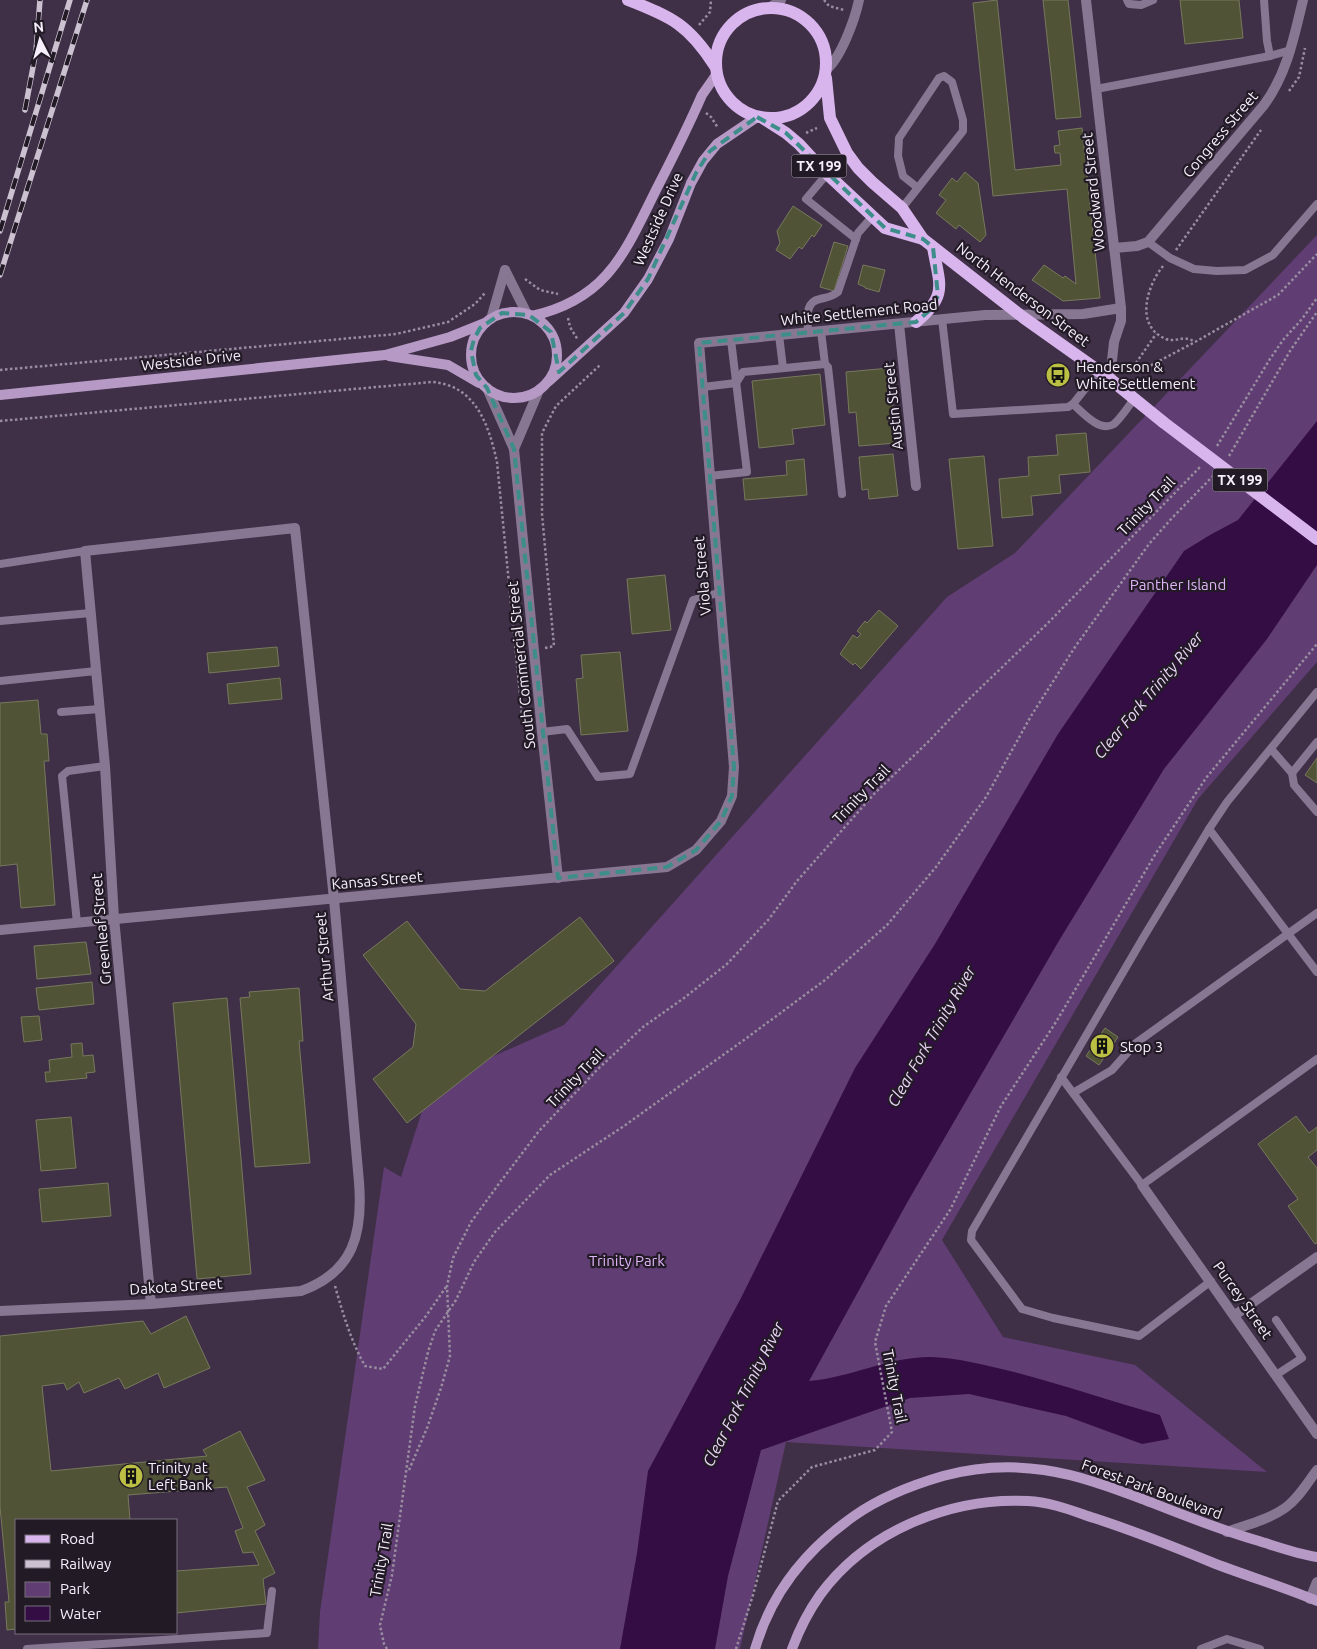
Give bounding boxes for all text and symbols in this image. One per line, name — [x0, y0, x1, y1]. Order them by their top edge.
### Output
north arrow — [15, 15, 65, 65]
text: N — [33, 19, 45, 36]
street label: Congress Street — [1179, 87, 1261, 181]
street label: Woodward Street — [1078, 132, 1108, 252]
road number: TX 199 — [792, 154, 846, 178]
street label: Westside Drive — [630, 170, 686, 268]
street label: North Henderson Street — [953, 238, 1093, 350]
street label: White Settlement Road — [780, 295, 938, 329]
street label: Westside Drive — [140, 346, 242, 374]
place label: Henderson & White Settlement — [1076, 358, 1196, 392]
street label: Austin Street — [880, 361, 906, 451]
bus stop icon: Henderson & White Settlement — [1045, 362, 1071, 388]
road number: TX 199 — [1212, 468, 1268, 492]
street label: Trinity Trail — [1114, 473, 1178, 539]
street label: Viola Street — [690, 536, 714, 616]
park label: Panther Island — [1130, 576, 1226, 593]
street label: South Commercial Street — [504, 580, 538, 750]
water label: Clear Fork Trinity River — [1090, 627, 1207, 762]
street label: Trinity Trail — [829, 761, 893, 827]
street label: Kansas Street — [331, 868, 423, 892]
street label: Greenleaf Street — [88, 873, 114, 985]
street label: Arthur Street — [312, 912, 336, 1002]
water label: Clear Fork Trinity River — [883, 962, 979, 1110]
building icon: Stop 3 — [1089, 1033, 1115, 1059]
place label: Stop 3 — [1120, 1038, 1163, 1055]
street label: Trinity Trail — [543, 1045, 607, 1111]
park label: Trinity Park — [589, 1252, 665, 1269]
street label: Purcey Street — [1210, 1258, 1276, 1342]
street label: Dakota Street — [129, 1274, 223, 1298]
water label: Clear Fork Trinity River — [699, 1318, 788, 1469]
street label: Trinity Trail — [880, 1348, 910, 1424]
street label: Forest Park Boulevard — [1079, 1456, 1225, 1522]
place label: Trinity at Left Bank — [148, 1459, 213, 1493]
building icon: Trinity at Left Bank — [118, 1463, 144, 1489]
legend — [15, 1519, 178, 1634]
street label: Trinity Trail — [366, 1522, 396, 1598]
text: Road — [60, 1530, 95, 1547]
text: Railway — [60, 1555, 111, 1572]
text: Park — [60, 1580, 90, 1597]
text: Water — [60, 1605, 101, 1622]

